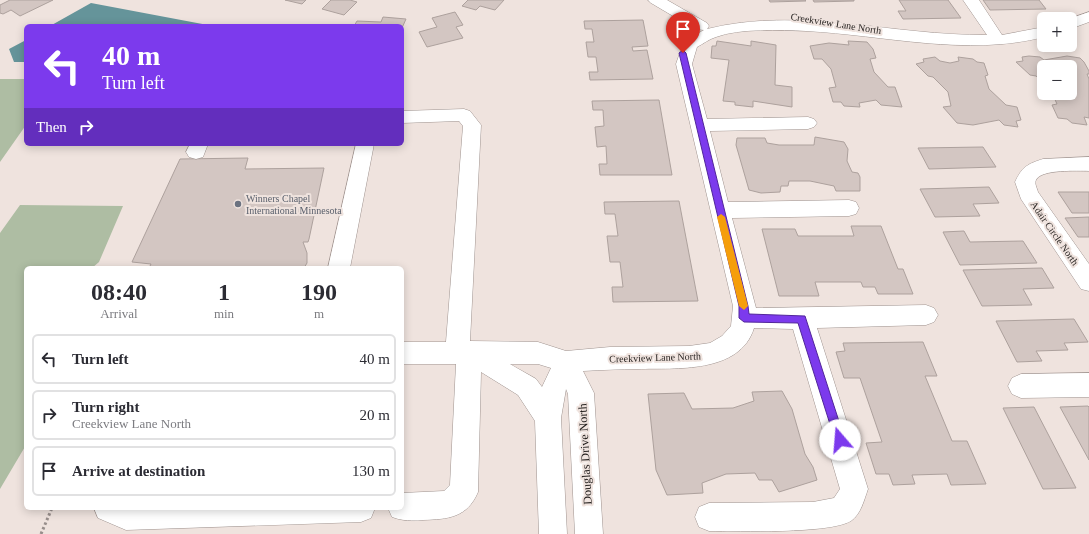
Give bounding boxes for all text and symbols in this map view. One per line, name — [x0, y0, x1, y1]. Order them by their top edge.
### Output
street label: Creekview Lane North — [790, 11, 882, 36]
pin — [666, 12, 700, 53]
map controls — [1037, 12, 1077, 100]
button: + — [1037, 12, 1077, 52]
icon: arrive — [672, 18, 694, 40]
icon: left — [36, 40, 88, 92]
text: 40 m — [102, 40, 160, 71]
button: − — [1037, 60, 1077, 100]
text: Turn left — [102, 73, 165, 93]
icon: right — [75, 116, 97, 138]
text: Then — [36, 119, 67, 135]
place label: Winners Chapel International Minnesota — [246, 193, 342, 216]
marker: Winners Chapel International Minnesota — [233, 199, 243, 209]
street label: Adair Circle North — [1028, 199, 1081, 267]
text: 08:40 — [91, 279, 147, 305]
text: 1 — [218, 279, 230, 305]
text: 190 — [301, 279, 337, 305]
text: Arrival — [100, 306, 138, 321]
text: min — [214, 306, 234, 321]
text: m — [314, 306, 324, 321]
icon: left — [38, 348, 60, 370]
street label: Creekview Lane North — [609, 350, 701, 365]
text: Turn left — [72, 351, 129, 367]
text: 40 m — [360, 351, 390, 367]
text: Turn right — [72, 399, 139, 415]
street label: Douglas Drive North — [575, 403, 595, 505]
icon: right — [38, 404, 60, 426]
text: 20 m — [360, 407, 390, 423]
text: Creekview Lane North — [72, 416, 191, 431]
position arrow — [819, 419, 861, 461]
icon: arrive — [38, 460, 60, 482]
text: Arrive at destination — [72, 463, 205, 479]
text: 130 m — [352, 463, 390, 479]

